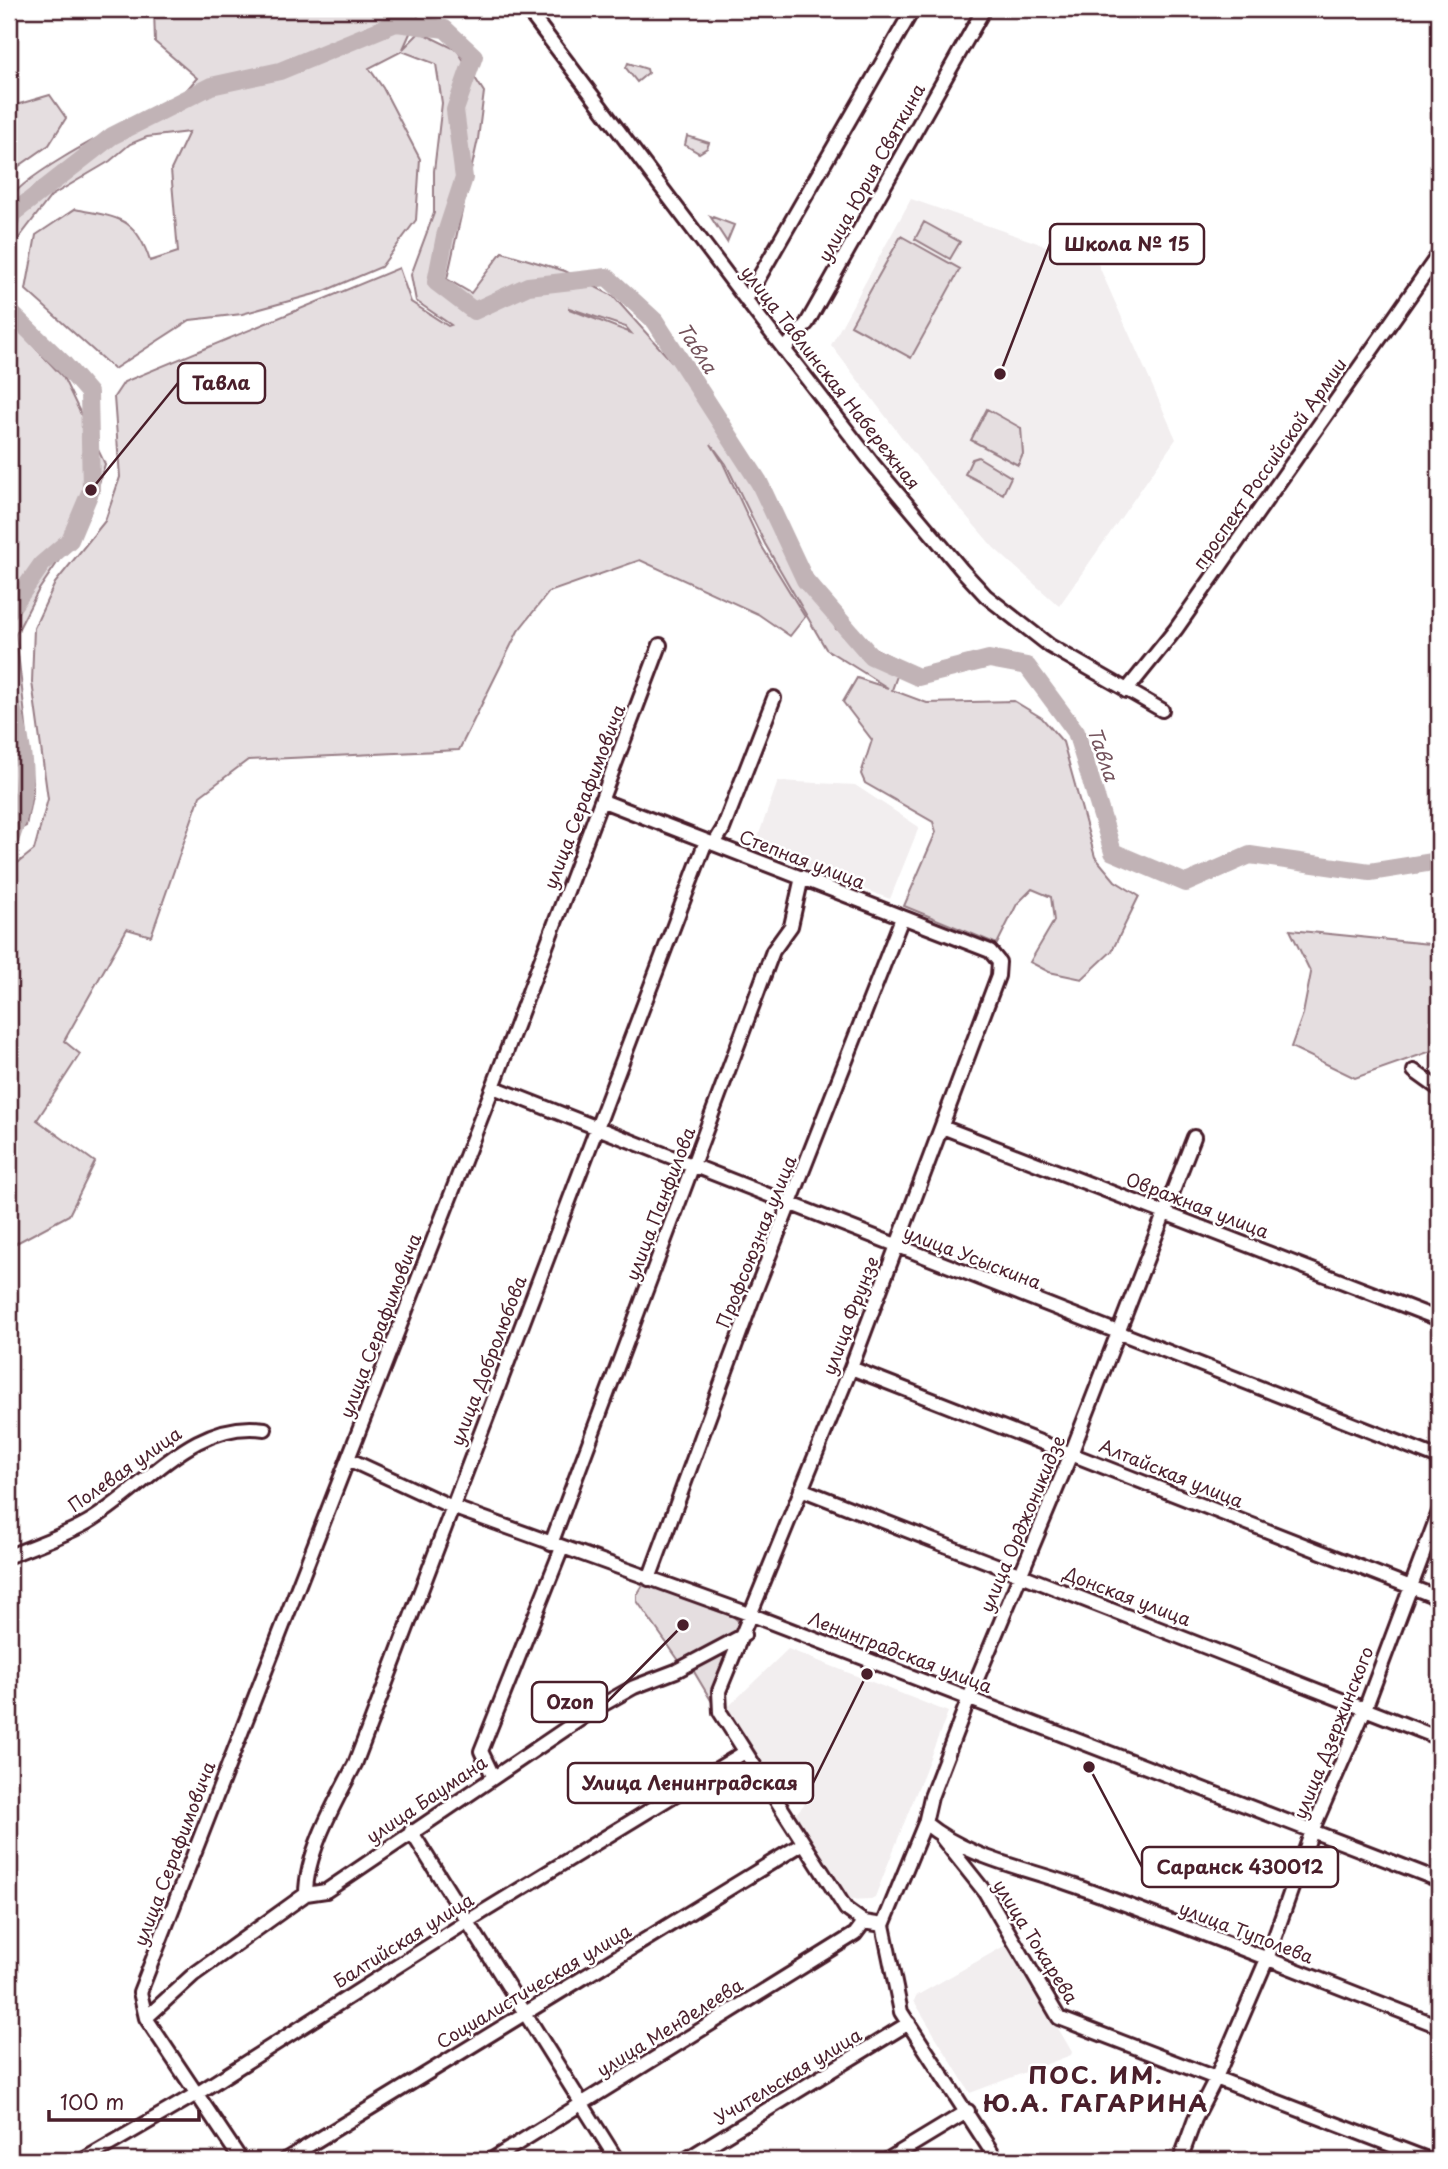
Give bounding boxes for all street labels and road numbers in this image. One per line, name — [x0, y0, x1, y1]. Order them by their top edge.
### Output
street label: улица Юрия Святкина — [810, 78, 931, 266]
street label: улица Тавлинская Набережная — [735, 259, 927, 495]
street label: проспект Российской Армии — [1185, 352, 1352, 574]
street label: улица Серафимовича — [536, 700, 632, 893]
street label: Степная улица — [736, 822, 870, 895]
street label: улица Панфилова — [618, 1122, 702, 1284]
street label: Профсоюзная улица — [709, 1150, 803, 1332]
street label: Овражная улица — [1122, 1165, 1274, 1245]
street label: улица Усыскина — [900, 1218, 1046, 1296]
street label: улица Серафимовича — [332, 1229, 428, 1422]
street label: улица Фрунзе — [815, 1252, 885, 1379]
street label: улица Добролюбова — [443, 1271, 533, 1449]
street label: Полевая улица — [62, 1419, 187, 1518]
street label: улица Орджоникидзе — [972, 1431, 1071, 1616]
street label: Алтайская улица — [1095, 1431, 1248, 1514]
street label: Донская улица — [1059, 1559, 1196, 1632]
street label: Ленинградская улица — [805, 1604, 997, 1699]
street label: улица Дзержинского — [1286, 1642, 1380, 1823]
street label: улица Баумана — [360, 1748, 493, 1849]
street label: улица Серафимовича — [126, 1757, 222, 1950]
street label: улица Токарева — [987, 1874, 1086, 2009]
street label: Балтийская улица — [328, 1885, 479, 1994]
street label: улица Туполева — [1175, 1894, 1318, 1970]
street label: Социалистическая улица — [431, 1916, 636, 2055]
street label: улица Менделеева — [591, 1970, 748, 2083]
street label: Учительская улица — [708, 2020, 867, 2131]

